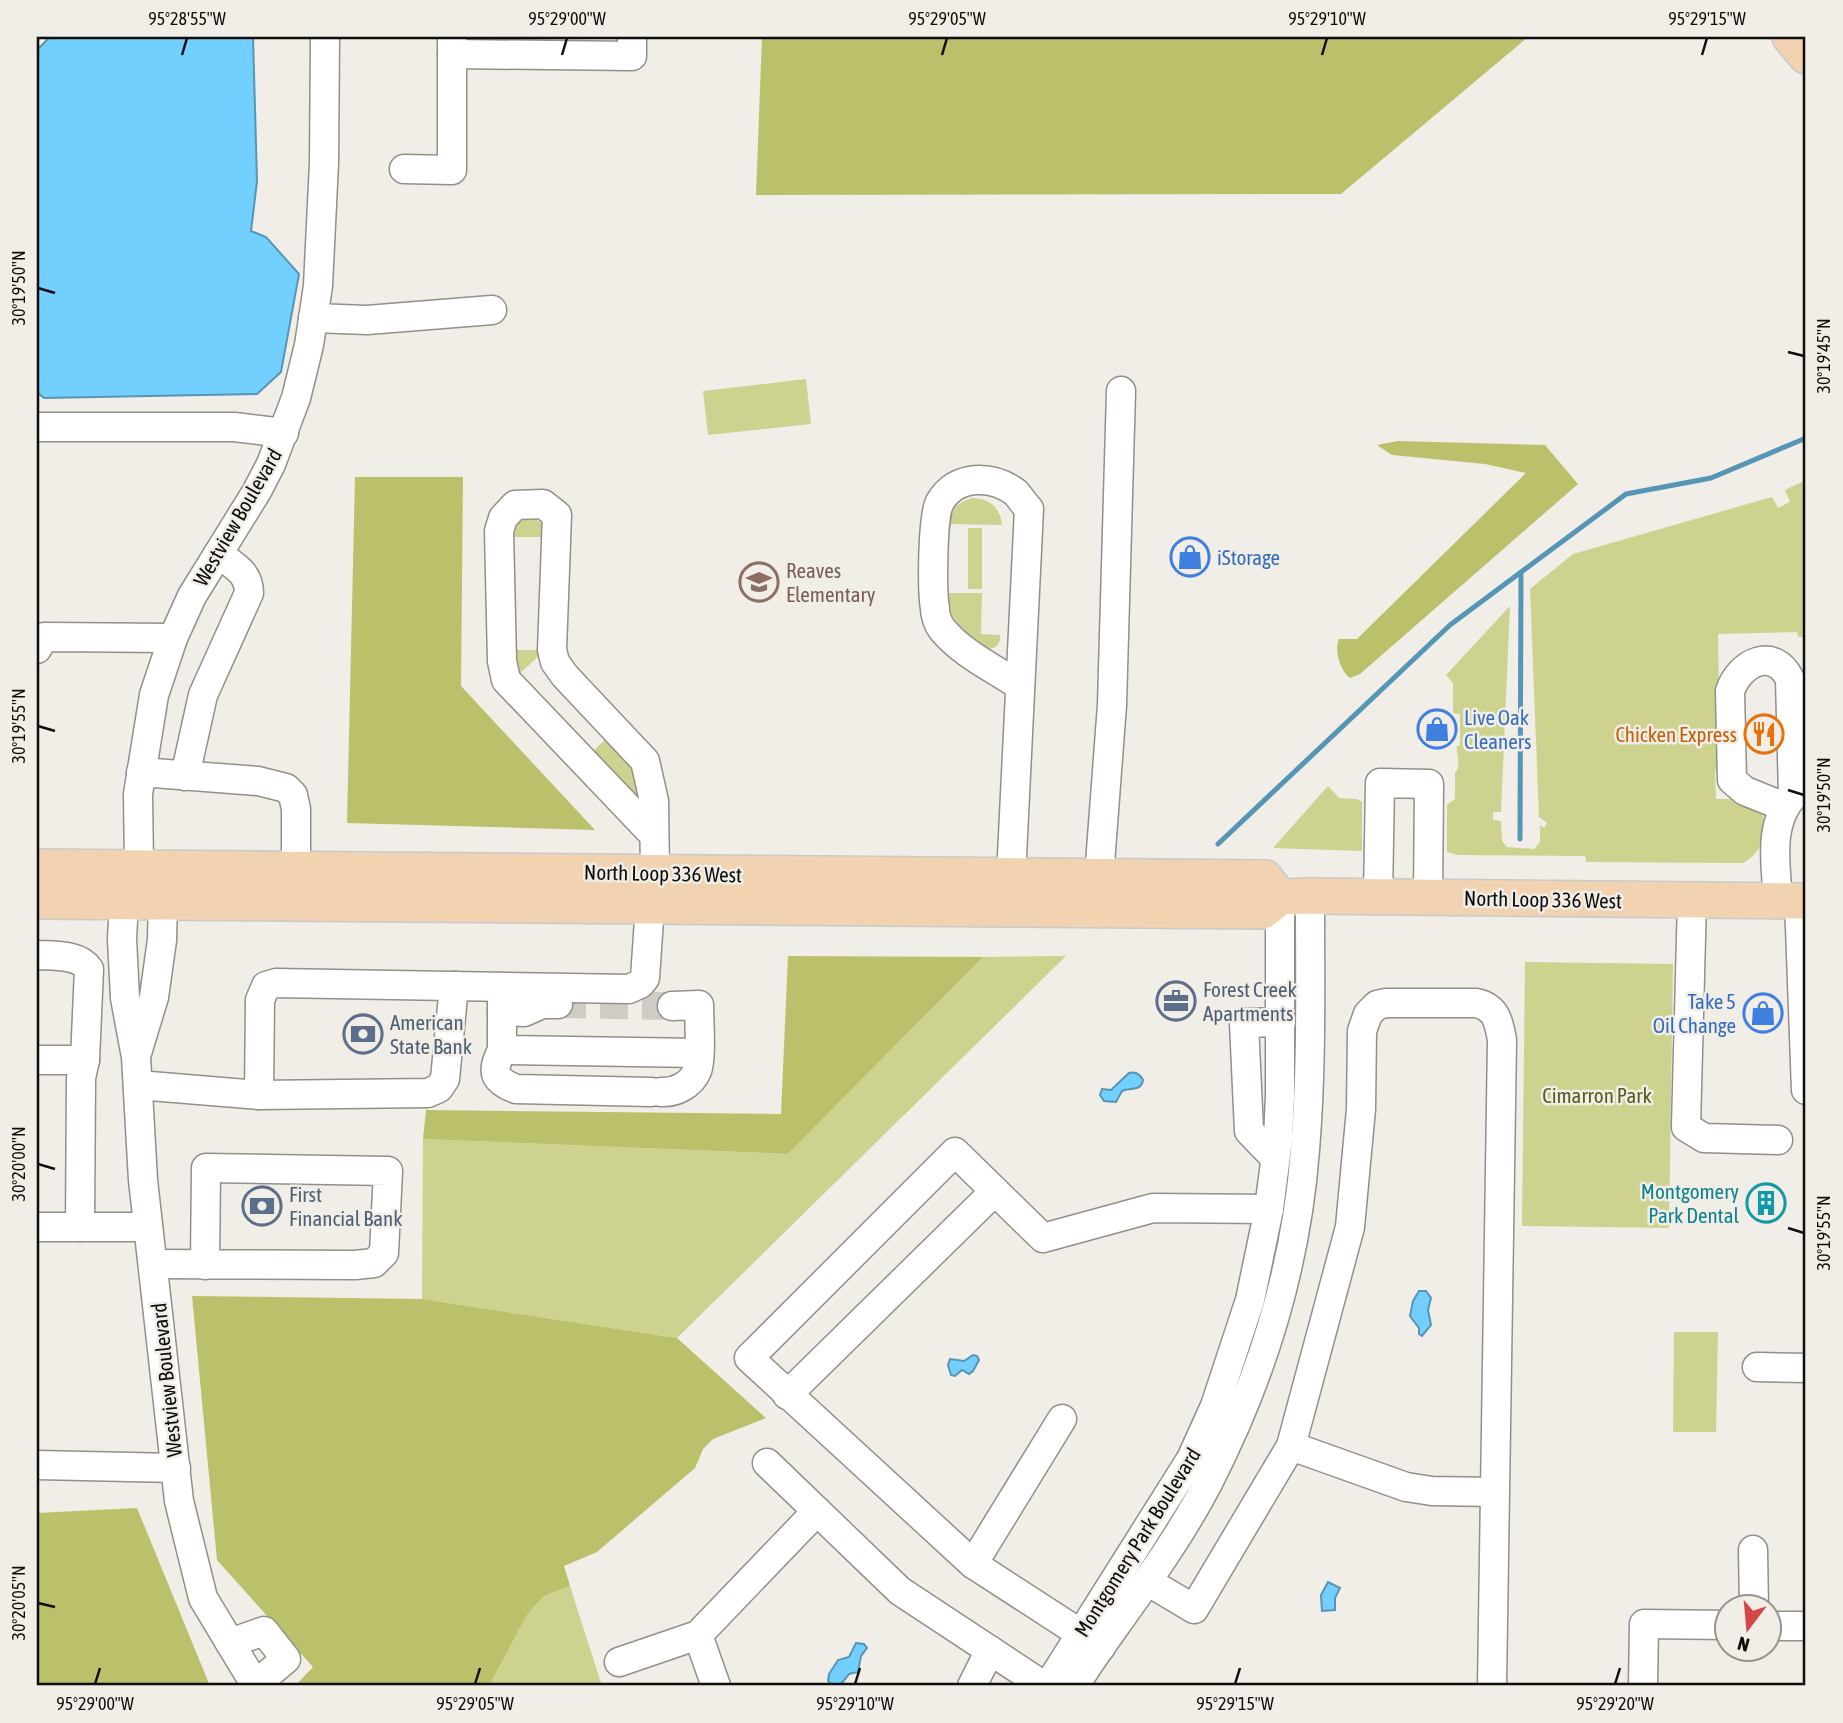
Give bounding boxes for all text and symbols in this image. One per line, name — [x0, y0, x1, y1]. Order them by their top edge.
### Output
text: 95°28'55"W — [148, 8, 226, 29]
text: 95°29'00"W — [528, 8, 606, 29]
text: 95°29'05"W — [908, 8, 986, 29]
text: 95°29'10"W — [1288, 8, 1366, 29]
text: 95°29'15"W — [1668, 8, 1746, 29]
text: 30°19'50"N — [8, 250, 29, 326]
text: 30°19'45"N — [1813, 318, 1834, 394]
street label: Westview Boulevard — [188, 444, 286, 590]
shop icon: iStorage — [1169, 536, 1211, 578]
place label: iStorage — [1217, 545, 1280, 569]
place label: Reaves Elementary — [786, 558, 876, 606]
school or university icon: Reaves Elementary — [738, 561, 780, 603]
text: 30°19'55"N — [8, 688, 29, 764]
place label: Live Oak Cleaners — [1464, 705, 1531, 753]
shop icon: Live Oak Cleaners — [1416, 708, 1458, 750]
restaurant icon: Chicken Express — [1743, 713, 1785, 755]
place label: Chicken Express — [1615, 722, 1737, 746]
text: 30°19'50"N — [1813, 757, 1834, 833]
street label: North Loop 336 West — [584, 860, 742, 886]
street label: North Loop 336 West — [1464, 886, 1622, 912]
place label: Forest Creek Apartments — [1203, 977, 1297, 1025]
office icon: Forest Creek Apartments — [1155, 980, 1197, 1022]
place label: Take 5 Oil Change — [1653, 989, 1736, 1037]
shop icon: Take 5 Oil Change — [1742, 992, 1784, 1034]
place label: American State Bank — [390, 1010, 472, 1058]
bank icon: American State Bank — [342, 1013, 384, 1055]
park label: Cimarron Park — [1542, 1083, 1652, 1107]
text: 30°20'00"N — [8, 1126, 29, 1202]
place label: Montgomery Park Dental — [1641, 1179, 1739, 1227]
place label: First Financial Bank — [289, 1182, 402, 1230]
building icon: Montgomery Park Dental — [1745, 1182, 1787, 1224]
bank icon: First Financial Bank — [241, 1185, 283, 1227]
text: 30°19'55"N — [1813, 1195, 1834, 1271]
street label: Westview Boulevard — [146, 1302, 186, 1458]
street label: Montgomery Park Boulevard — [1069, 1443, 1205, 1641]
text: 30°20'05"N — [8, 1565, 29, 1641]
north arrow — [1714, 1594, 1784, 1664]
text: N — [1735, 1632, 1752, 1656]
text: 95°29'00"W — [56, 1693, 134, 1714]
text: 95°29'05"W — [436, 1693, 514, 1714]
text: 95°29'10"W — [816, 1693, 894, 1714]
text: 95°29'15"W — [1196, 1693, 1274, 1714]
text: 95°29'20"W — [1576, 1693, 1654, 1714]

